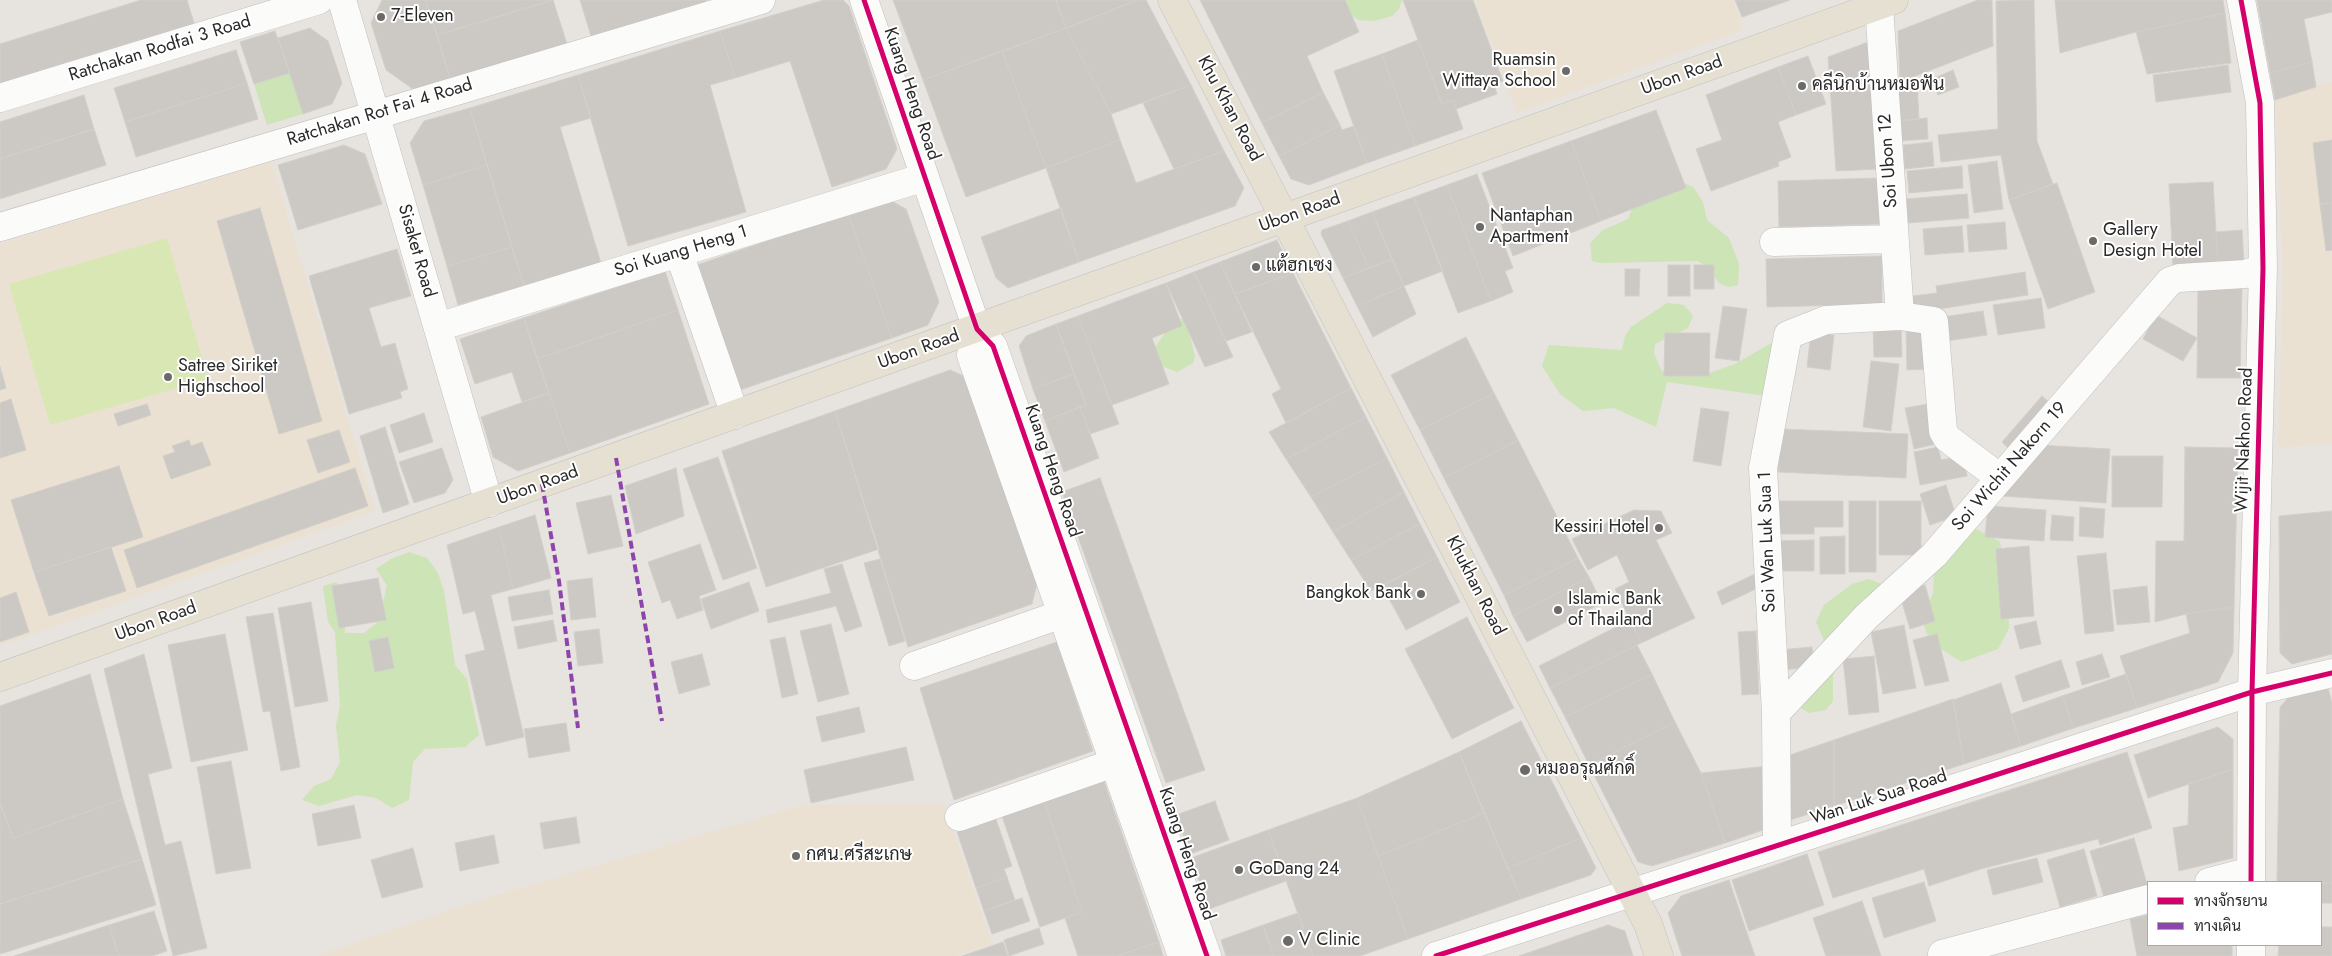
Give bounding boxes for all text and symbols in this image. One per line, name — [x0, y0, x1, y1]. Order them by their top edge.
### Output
place label: 7-Eleven — [391, 6, 454, 28]
street label: Ratchakan Rodfai 3 Road — [66, 11, 254, 87]
marker: 7-Eleven — [375, 11, 387, 23]
street label: Kuang Heng Road — [878, 25, 944, 163]
place label: Ruamsin Wittaya School — [1443, 50, 1556, 92]
street label: Ubon Road — [1638, 51, 1726, 101]
street label: Khu Khan Road — [1192, 53, 1266, 165]
marker: Ruamsin Wittaya School — [1560, 65, 1572, 77]
street label: Ratchakan Rot Fai 4 Road — [285, 74, 475, 152]
place label: คลีนิกบ้านหมอฟัน — [1812, 75, 1944, 97]
marker: คลีนิกบ้านหมอฟัน — [1796, 80, 1808, 92]
street label: Soi Ubon 12 — [1875, 113, 1903, 209]
street label: Ubon Road — [1256, 188, 1344, 238]
street label: Sisaket Road — [392, 202, 440, 300]
place label: Nantaphan Apartment — [1490, 206, 1573, 248]
place label: Gallery Design Hotel — [2103, 220, 2202, 262]
marker: Nantaphan Apartment — [1474, 221, 1486, 233]
street label: Soi Kuang Heng 1 — [612, 222, 750, 282]
marker: Gallery Design Hotel — [2087, 235, 2099, 247]
place label: แต้ฮกเซง — [1266, 256, 1333, 278]
marker: แต้ฮกเซง — [1250, 261, 1262, 273]
street label: Ubon Road — [875, 325, 963, 375]
place label: Satree Siriket Highschool — [178, 356, 277, 398]
street label: Wijit Nakhon Road — [2232, 367, 2258, 513]
marker: Satree Siriket Highschool — [162, 371, 174, 383]
street label: Soi Wichit Nakorn 19 — [1948, 398, 2072, 536]
street label: Kuang Heng Road — [1019, 402, 1085, 540]
street label: Ubon Road — [494, 461, 582, 511]
street label: Soi Wan Luk Sua 1 — [1755, 471, 1781, 613]
place label: Kessiri Hotel — [1554, 517, 1649, 539]
marker: Kessiri Hotel — [1653, 522, 1665, 534]
street label: Khukhan Road — [1441, 533, 1509, 639]
place label: Bangkok Bank — [1306, 583, 1411, 605]
marker: Bangkok Bank — [1415, 588, 1427, 600]
place label: Islamic Bank of Thailand — [1568, 589, 1661, 632]
street label: Ubon Road — [112, 597, 200, 647]
marker: Islamic Bank of Thailand — [1552, 604, 1564, 616]
place label: หมออรุณศักดิ์ — [1536, 759, 1635, 781]
marker: หมออรุณศักดิ์ — [1518, 763, 1532, 777]
street label: Wan Luk Sua Road — [1808, 766, 1950, 830]
street label: Kuang Heng Road — [1153, 785, 1219, 923]
place label: กศน.ศรีสะเกษ — [806, 845, 912, 867]
marker: กศน.ศรีสะเกษ — [790, 850, 802, 862]
place label: GoDang 24 — [1249, 859, 1340, 881]
marker: GoDang 24 — [1233, 864, 1245, 876]
legend — [2147, 881, 2322, 946]
text: ทางจักรยาน — [2194, 890, 2268, 912]
text: ทางเดิน — [2194, 915, 2241, 937]
place label: V Clinic — [1299, 930, 1360, 952]
marker: V Clinic — [1281, 934, 1295, 948]

